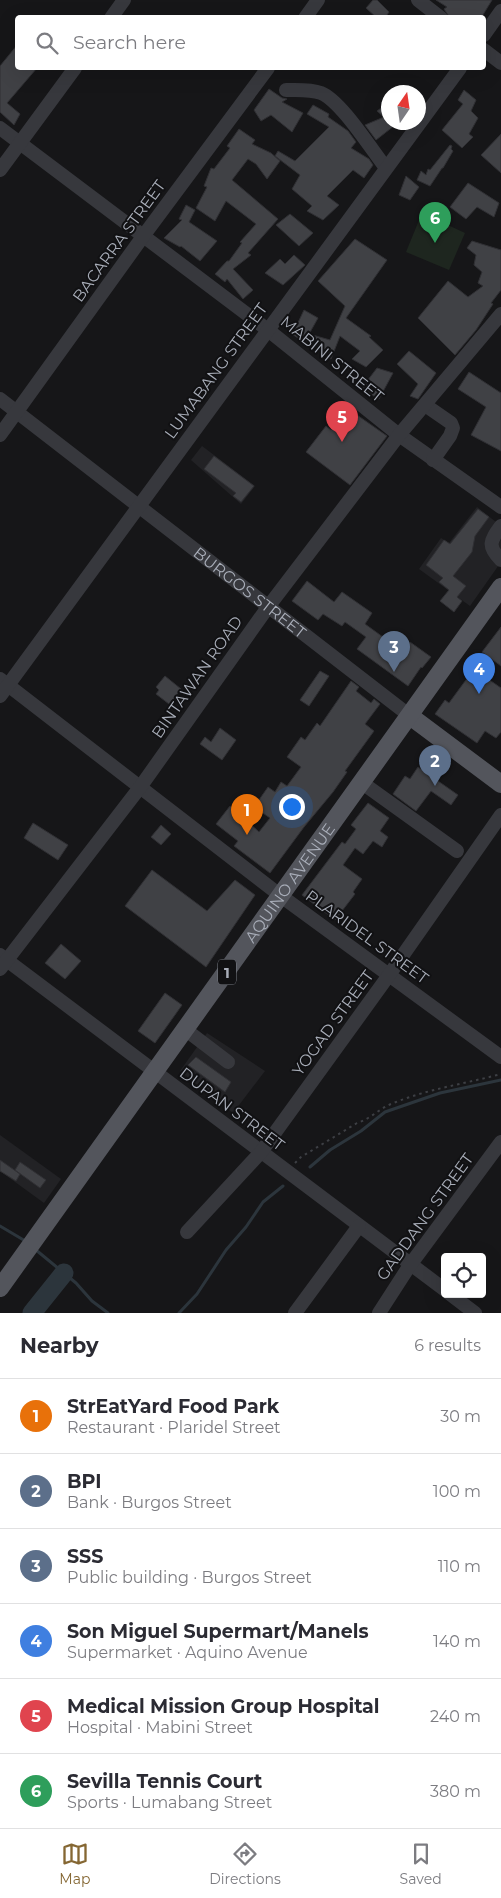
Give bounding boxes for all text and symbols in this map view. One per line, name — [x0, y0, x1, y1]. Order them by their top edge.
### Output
search box — [15, 15, 486, 70]
icon: search — [33, 29, 61, 57]
text: Search here — [73, 31, 186, 54]
north arrow — [381, 85, 426, 130]
street label: BACARRA STREET — [69, 176, 170, 306]
pin: 6 — [419, 202, 451, 243]
street label: LUMABANG STREET — [160, 299, 272, 442]
street label: MABINI STREET — [277, 312, 388, 407]
pin: 5 — [326, 401, 358, 442]
street label: BURGOS STREET — [190, 543, 311, 642]
street label: BINTAWAN ROAD — [148, 612, 246, 742]
pin: 3 — [378, 631, 410, 672]
pin: 4 — [463, 653, 495, 694]
pin: 2 — [419, 745, 451, 786]
pin: 1 — [231, 794, 263, 835]
your location — [279, 794, 305, 820]
street label: AQUINO AVENUE — [241, 820, 339, 946]
street label: PLARIDEL STREET — [302, 886, 433, 988]
road number: 1 — [218, 960, 236, 984]
street label: YOGAD STREET — [288, 966, 378, 1079]
street label: DUPAN STREET — [176, 1063, 289, 1155]
street label: GADDANG STREET — [373, 1149, 478, 1284]
map controls — [441, 1253, 486, 1298]
button: locate — [441, 1253, 486, 1298]
text: Nearby — [20, 1333, 99, 1358]
text: 6 results — [414, 1336, 481, 1355]
text: StrEatYard Food Park — [67, 1395, 279, 1418]
text: 1 — [33, 1407, 39, 1426]
text: 30 m — [440, 1407, 481, 1426]
text: Restaurant · Plaridel Street — [67, 1418, 281, 1437]
text: BPI — [67, 1470, 102, 1493]
text: 2 — [31, 1482, 41, 1501]
text: 100 m — [433, 1482, 481, 1501]
text: Bank · Burgos Street — [67, 1493, 232, 1512]
text: SSS — [67, 1545, 103, 1568]
text: 3 — [31, 1557, 41, 1576]
text: 110 m — [438, 1557, 481, 1576]
text: Public building · Burgos Street — [67, 1568, 312, 1587]
text: Son Miguel Supermart/Manels — [67, 1620, 368, 1643]
text: 4 — [30, 1632, 42, 1651]
text: 140 m — [433, 1632, 481, 1651]
text: Supermarket · Aquino Avenue — [67, 1643, 308, 1662]
text: Medical Mission Group Hospital — [67, 1695, 380, 1718]
text: 5 — [31, 1707, 41, 1726]
text: 240 m — [430, 1707, 481, 1726]
text: Hospital · Mabini Street — [67, 1718, 253, 1737]
text: Sevilla Tennis Court — [67, 1770, 262, 1793]
text: 6 — [31, 1782, 41, 1801]
text: 380 m — [430, 1782, 481, 1801]
text: Sports · Lumabang Street — [67, 1793, 272, 1812]
tab: Map — [59, 1840, 90, 1888]
tab: Directions — [209, 1840, 281, 1888]
tab: Saved — [400, 1840, 442, 1888]

